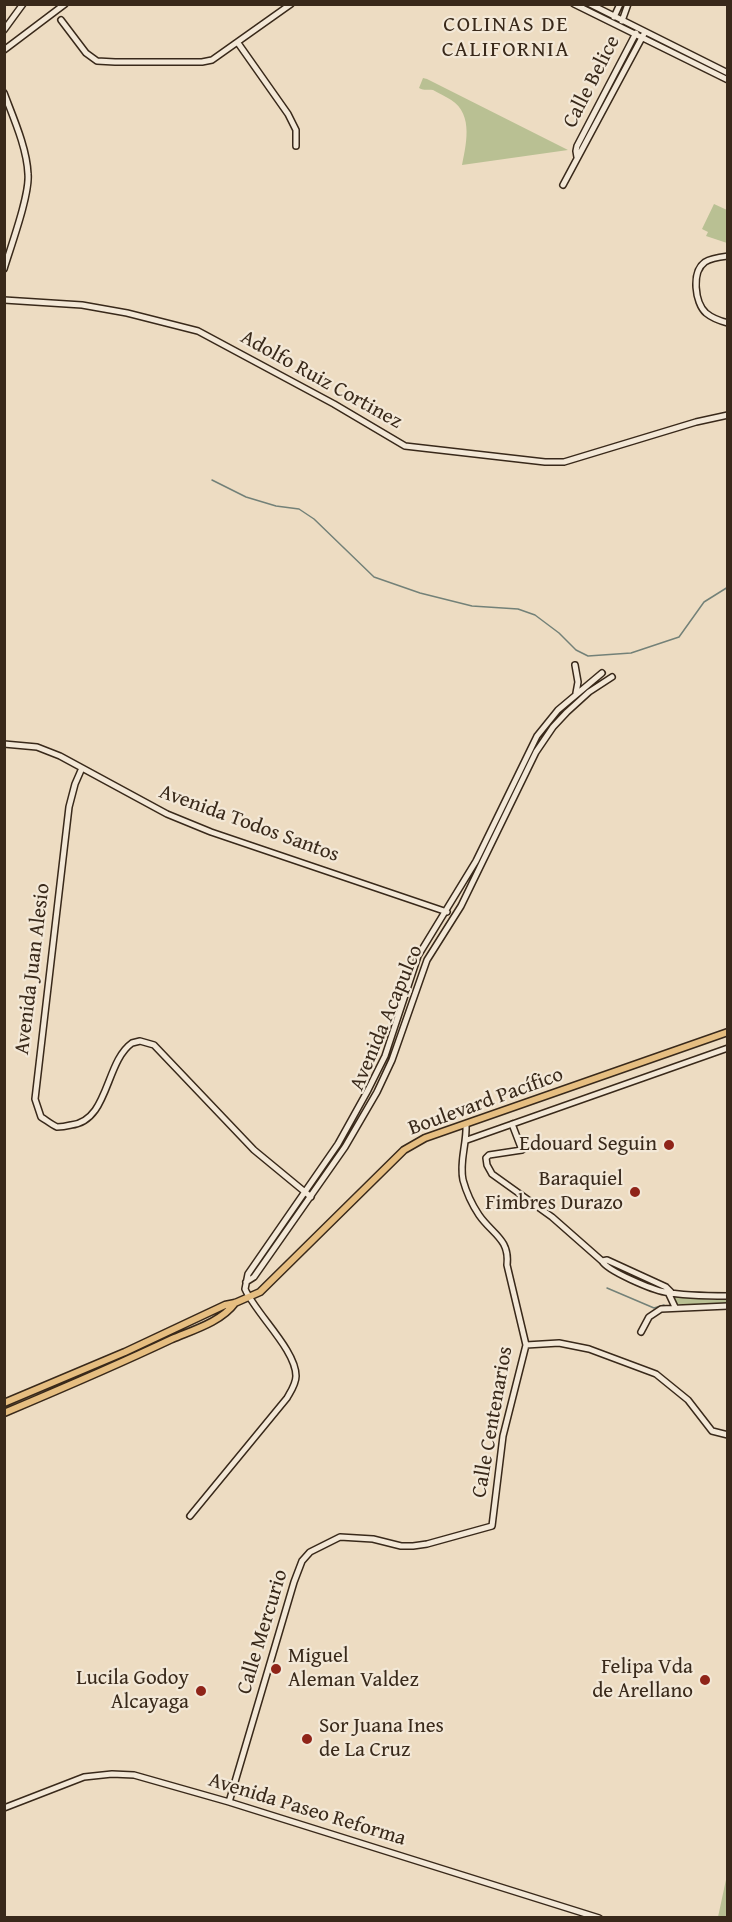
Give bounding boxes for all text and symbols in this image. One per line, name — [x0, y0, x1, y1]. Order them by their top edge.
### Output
district label: COLINAS DE CALIFORNIA — [442, 12, 570, 63]
street label: Calle Belice — [558, 32, 626, 132]
street label: Adolfo Ruiz Cortinez — [236, 325, 406, 435]
street label: Avenida Todos Santos — [155, 780, 343, 868]
street label: Avenida Juan Alesio — [10, 882, 56, 1056]
street label: Avenida Acapulco — [345, 941, 429, 1095]
street label: Boulevard Pacífico — [405, 1062, 567, 1142]
place label: Edouard Seguin — [519, 1132, 657, 1158]
marker: Edouard Seguin — [662, 1138, 676, 1152]
place label: Baraquiel Fimbres Durazo — [485, 1167, 623, 1217]
marker: Baraquiel Fimbres Durazo — [628, 1185, 642, 1199]
street label: Calle Centenarios — [467, 1344, 519, 1500]
street label: Calle Mercurio — [232, 1567, 294, 1697]
place label: Miguel Aleman Valdez — [288, 1644, 419, 1694]
place label: Felipa Vda de Arellano — [592, 1655, 693, 1705]
marker: Miguel Aleman Valdez — [269, 1662, 283, 1676]
place label: Lucila Godoy Alcayaga — [76, 1666, 189, 1716]
marker: Felipa Vda de Arellano — [698, 1673, 712, 1687]
marker: Lucila Godoy Alcayaga — [194, 1684, 208, 1698]
place label: Sor Juana Ines de La Cruz — [319, 1714, 444, 1764]
marker: Sor Juana Ines de La Cruz — [300, 1732, 314, 1746]
street label: Avenida Paseo Reforma — [205, 1768, 409, 1852]

